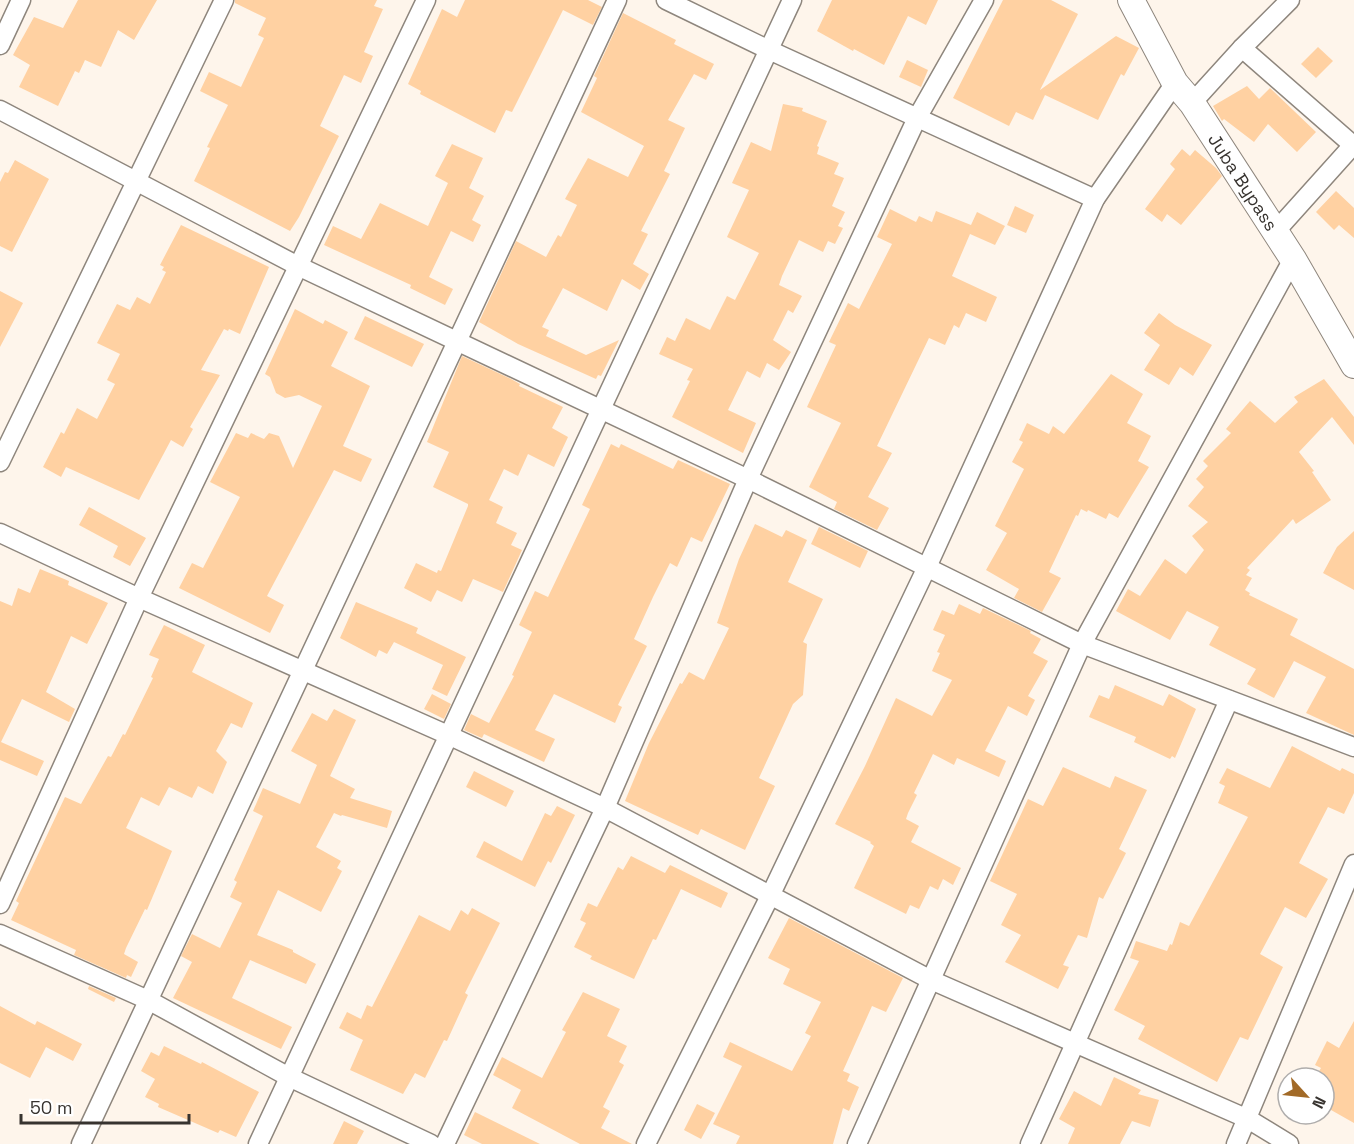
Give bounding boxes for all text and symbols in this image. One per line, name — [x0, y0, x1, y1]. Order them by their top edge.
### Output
street label: Juba Bypass — [1203, 129, 1283, 235]
north arrow — [1276, 1066, 1336, 1126]
scale bar — [21, 1087, 189, 1125]
text: N — [1307, 1093, 1331, 1112]
text: 50 m — [30, 1096, 72, 1119]

